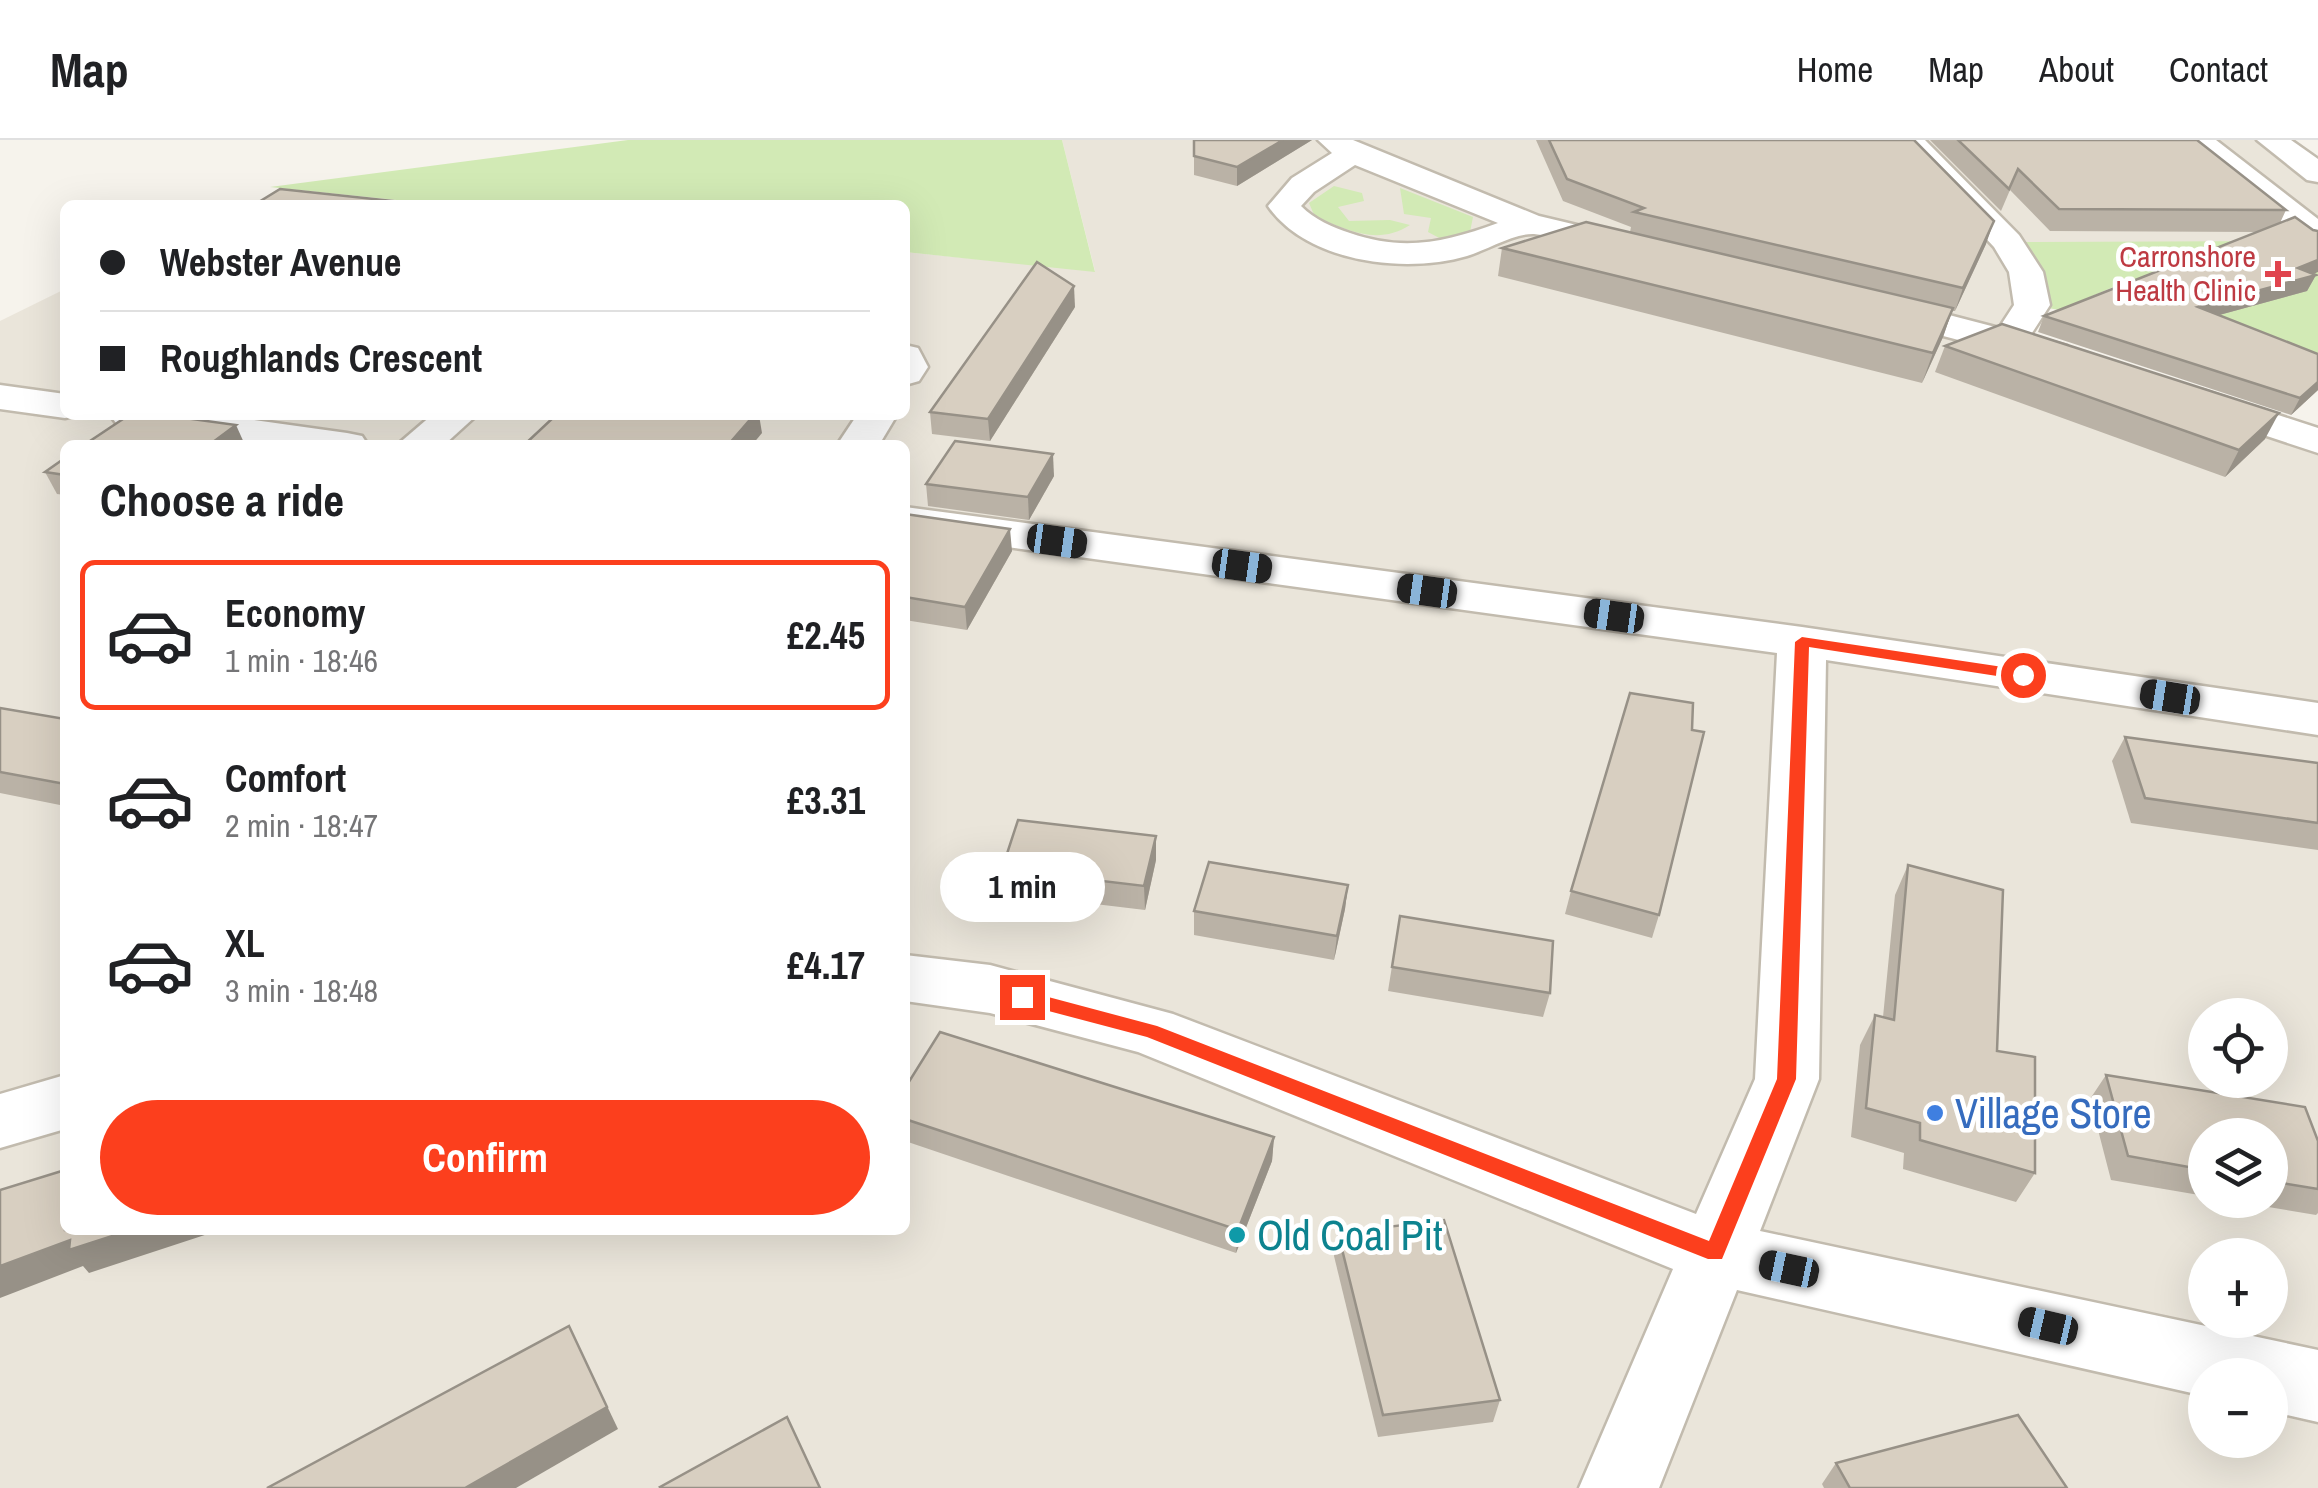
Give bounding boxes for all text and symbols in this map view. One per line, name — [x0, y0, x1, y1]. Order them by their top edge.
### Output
text: Map — [50, 37, 129, 102]
text: Home — [1797, 46, 1873, 93]
text: Map — [1928, 46, 1984, 93]
text: About — [2039, 46, 2114, 93]
text: Contact — [2169, 46, 2268, 93]
place label: Carronshore Health Clinic — [2115, 236, 2256, 310]
text: Webster Avenue — [160, 237, 401, 288]
marker: Carronshore Health Clinic — [2265, 261, 2291, 287]
text: Roughlands Crescent — [160, 333, 482, 384]
text: Choose a ride — [100, 469, 344, 530]
car — [1025, 522, 1089, 560]
car — [1210, 547, 1274, 585]
car — [1395, 572, 1459, 610]
text: Economy — [225, 588, 365, 639]
icon: car — [105, 590, 195, 680]
car — [1582, 597, 1646, 635]
text: £2.45 — [787, 610, 865, 661]
text: 1 min · 18:46 — [225, 639, 378, 682]
route start — [2001, 653, 2046, 698]
car — [2138, 677, 2202, 717]
text: Comfort — [225, 753, 346, 804]
icon: car — [105, 755, 195, 845]
text: £3.31 — [787, 775, 865, 826]
text: 2 min · 18:47 — [225, 804, 378, 847]
callout: 1 min — [940, 852, 1104, 922]
text: 1 min — [988, 865, 1057, 908]
text: XL — [225, 918, 265, 969]
icon: car — [105, 920, 195, 1010]
text: £4.17 — [787, 940, 865, 991]
text: 3 min · 18:48 — [225, 969, 378, 1012]
route end — [1000, 975, 1045, 1020]
map controls — [2188, 998, 2288, 1458]
button: locate — [2188, 998, 2288, 1098]
place label: Village Store — [1955, 1085, 2152, 1141]
button: Confirm — [100, 1100, 870, 1215]
marker: Village Store — [1924, 1102, 1946, 1124]
button: layers — [2188, 1118, 2288, 1218]
place label: Old Coal Pit — [1257, 1207, 1443, 1263]
marker: Old Coal Pit — [1226, 1224, 1248, 1246]
button: + — [2188, 1238, 2288, 1338]
car — [1757, 1248, 1821, 1290]
car — [2015, 1305, 2081, 1347]
button: − — [2188, 1358, 2288, 1458]

